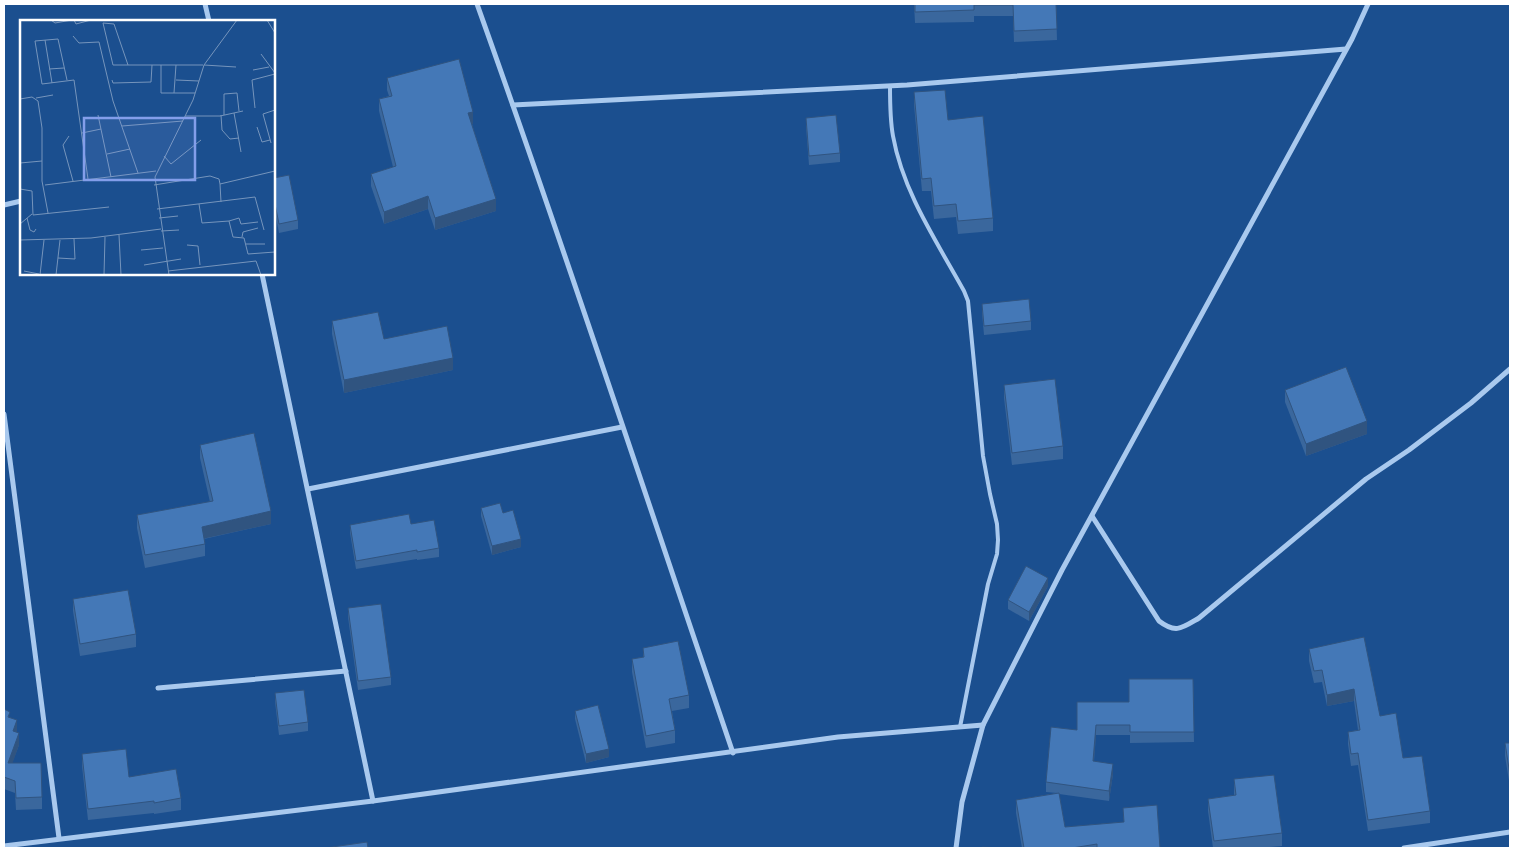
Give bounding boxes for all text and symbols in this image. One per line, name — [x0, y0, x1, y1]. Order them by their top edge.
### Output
inset map — [20, 20, 275, 275]

